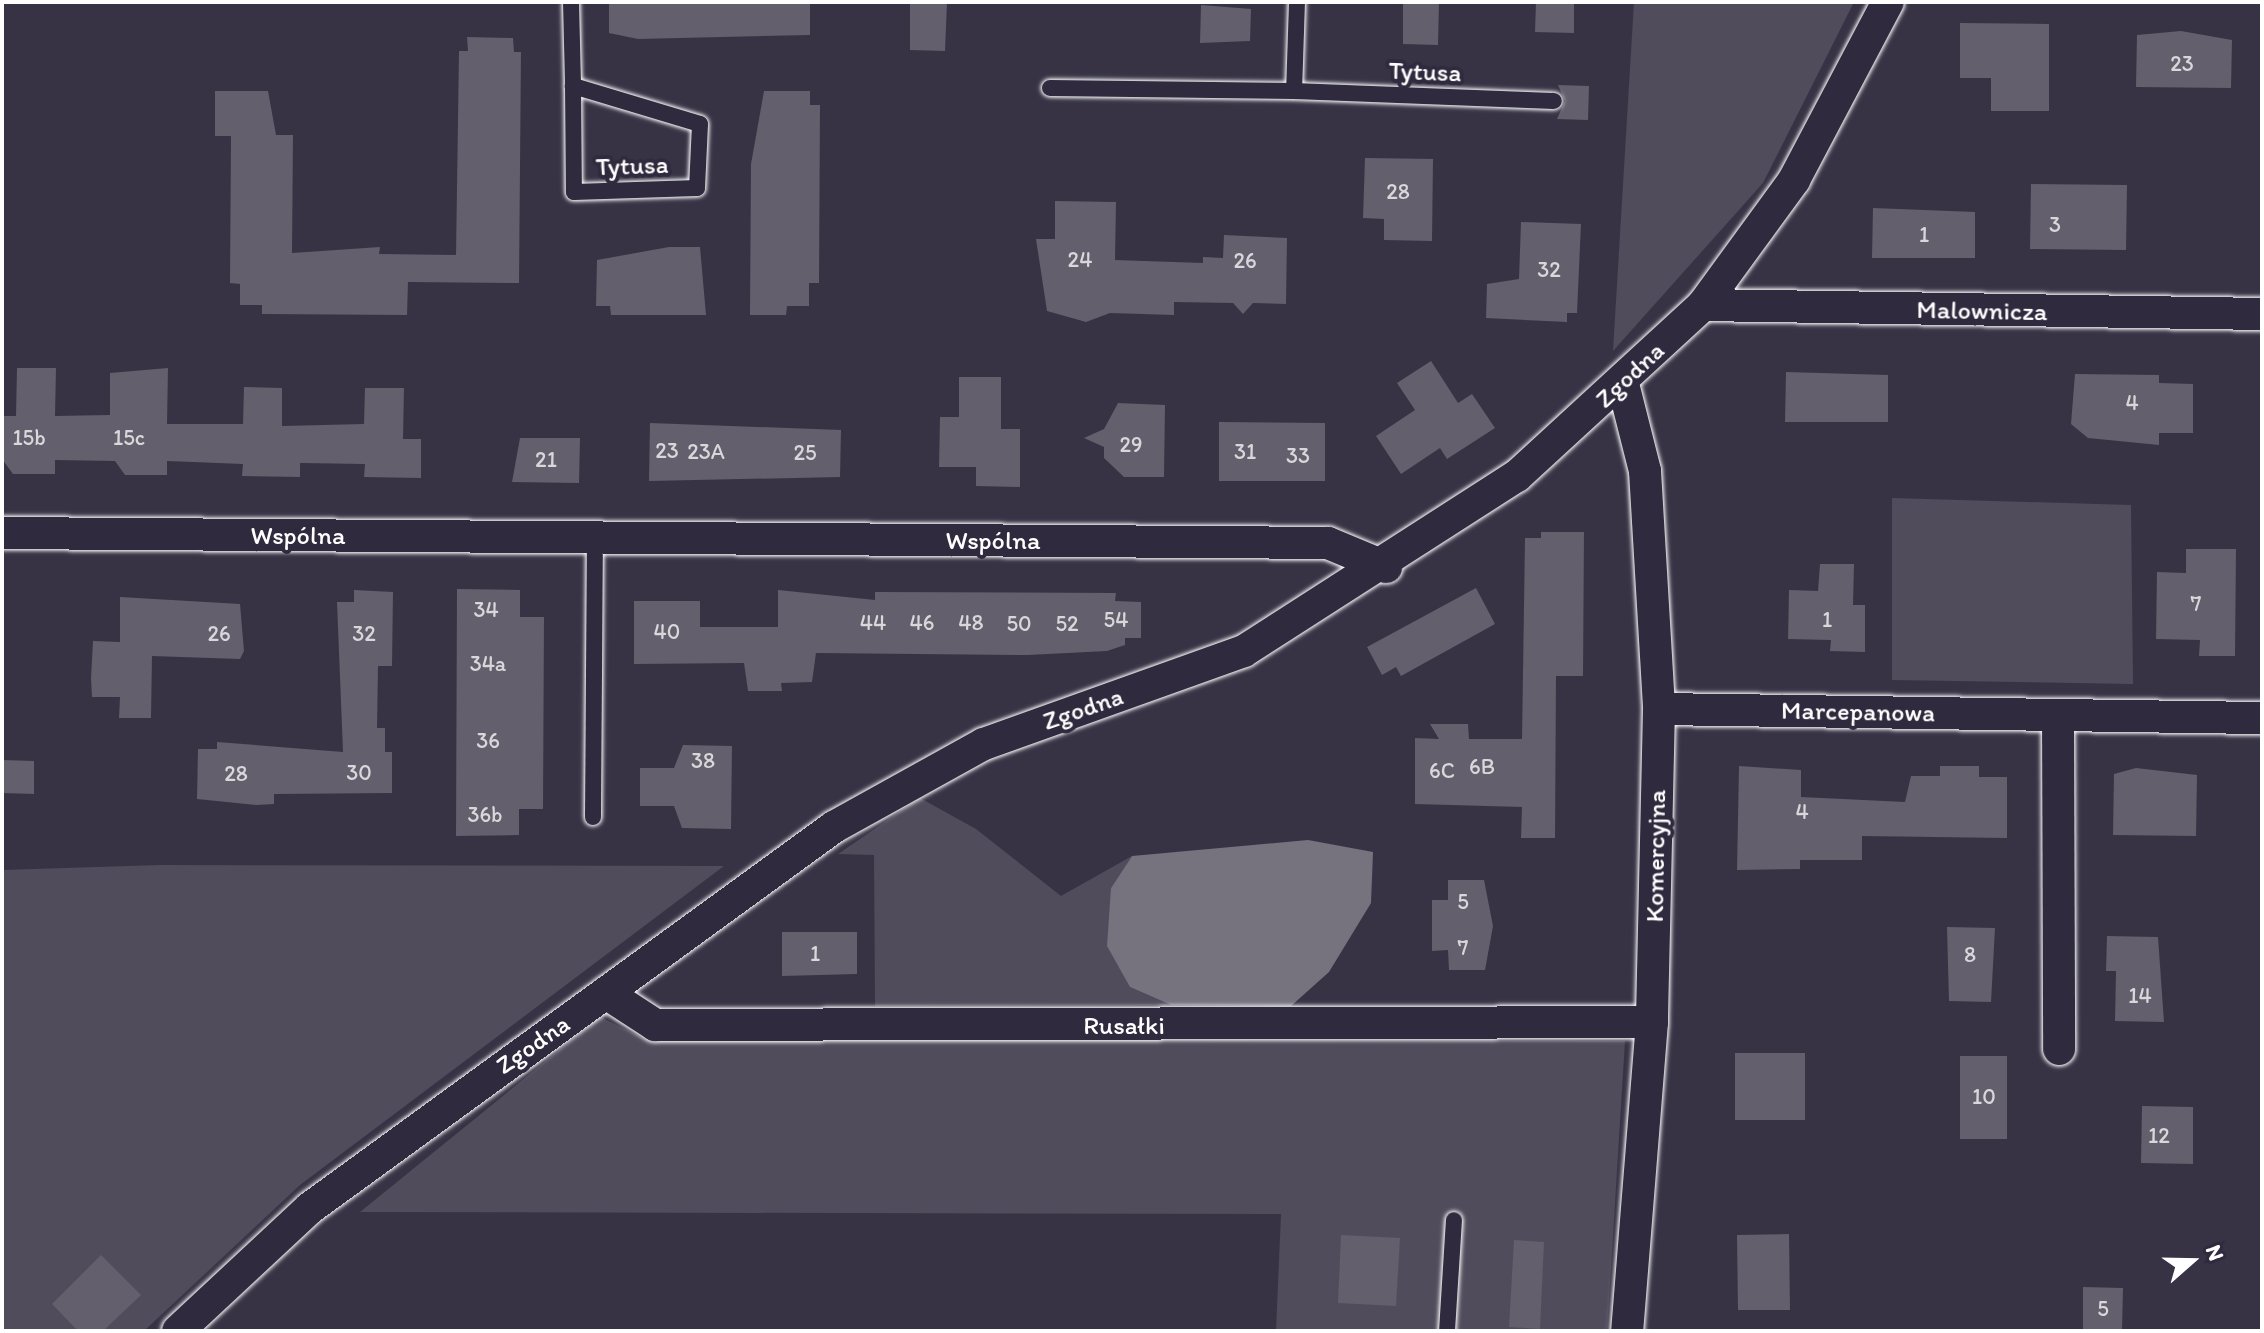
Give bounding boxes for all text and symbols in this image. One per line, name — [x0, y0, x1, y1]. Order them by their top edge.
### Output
house number: 23 — [2170, 51, 2194, 77]
street label: Tytusa — [1388, 55, 1462, 89]
street label: Tytusa — [595, 149, 669, 183]
house number: 28 — [1386, 179, 1410, 205]
house number: 3 — [2049, 212, 2061, 238]
house number: 1 — [1919, 222, 1929, 248]
house number: 24 — [1068, 247, 1092, 273]
house number: 26 — [1233, 248, 1257, 274]
house number: 32 — [1537, 257, 1561, 283]
street label: Malownicza — [1916, 294, 2048, 328]
street label: Zgodna — [1589, 335, 1671, 415]
house number: 4 — [2125, 390, 2139, 416]
house number: 15b — [12, 425, 46, 451]
house number: 15c — [113, 425, 145, 451]
house number: 29 — [1119, 432, 1143, 458]
house number: 23 — [655, 438, 679, 464]
house number: 23A — [687, 439, 725, 465]
house number: 31 — [1234, 439, 1256, 465]
house number: 25 — [793, 440, 817, 466]
house number: 33 — [1286, 443, 1310, 469]
house number: 21 — [535, 447, 557, 473]
street label: Wspólna — [250, 520, 346, 552]
street label: Wspólna — [945, 525, 1041, 557]
house number: 7 — [2191, 591, 2201, 617]
house number: 34 — [473, 597, 499, 623]
house number: 54 — [1104, 607, 1128, 633]
house number: 1 — [1822, 607, 1832, 633]
house number: 44 — [860, 610, 886, 636]
house number: 46 — [910, 610, 934, 636]
house number: 48 — [958, 610, 984, 636]
house number: 50 — [1006, 611, 1032, 637]
house number: 52 — [1055, 611, 1079, 637]
house number: 40 — [654, 619, 680, 645]
house number: 26 — [207, 621, 231, 647]
house number: 32 — [352, 621, 376, 647]
house number: 34a — [470, 651, 506, 677]
street label: Zgodna — [1039, 681, 1127, 737]
street label: Marcepanowa — [1781, 695, 1935, 729]
house number: 36 — [476, 728, 500, 754]
house number: 38 — [691, 748, 715, 774]
house number: 6B — [1469, 754, 1495, 780]
house number: 6C — [1429, 758, 1455, 784]
house number: 30 — [346, 760, 372, 786]
house number: 28 — [224, 761, 248, 787]
street label: Komercyjna — [1639, 789, 1673, 923]
house number: 4 — [1795, 799, 1809, 825]
house number: 36b — [467, 802, 503, 828]
house number: 5 — [1457, 889, 1469, 915]
house number: 7 — [1458, 935, 1468, 961]
house number: 1 — [810, 941, 820, 967]
house number: 8 — [1964, 942, 1976, 968]
house number: 14 — [2128, 983, 2152, 1009]
street label: Zgodna — [490, 1008, 576, 1082]
street label: Rusałki — [1083, 1010, 1165, 1042]
house number: 10 — [1972, 1084, 1996, 1110]
house number: 12 — [2148, 1123, 2170, 1149]
north arrow — [2152, 1221, 2232, 1301]
text: N — [2200, 1241, 2230, 1264]
house number: 5 — [2097, 1296, 2109, 1322]

